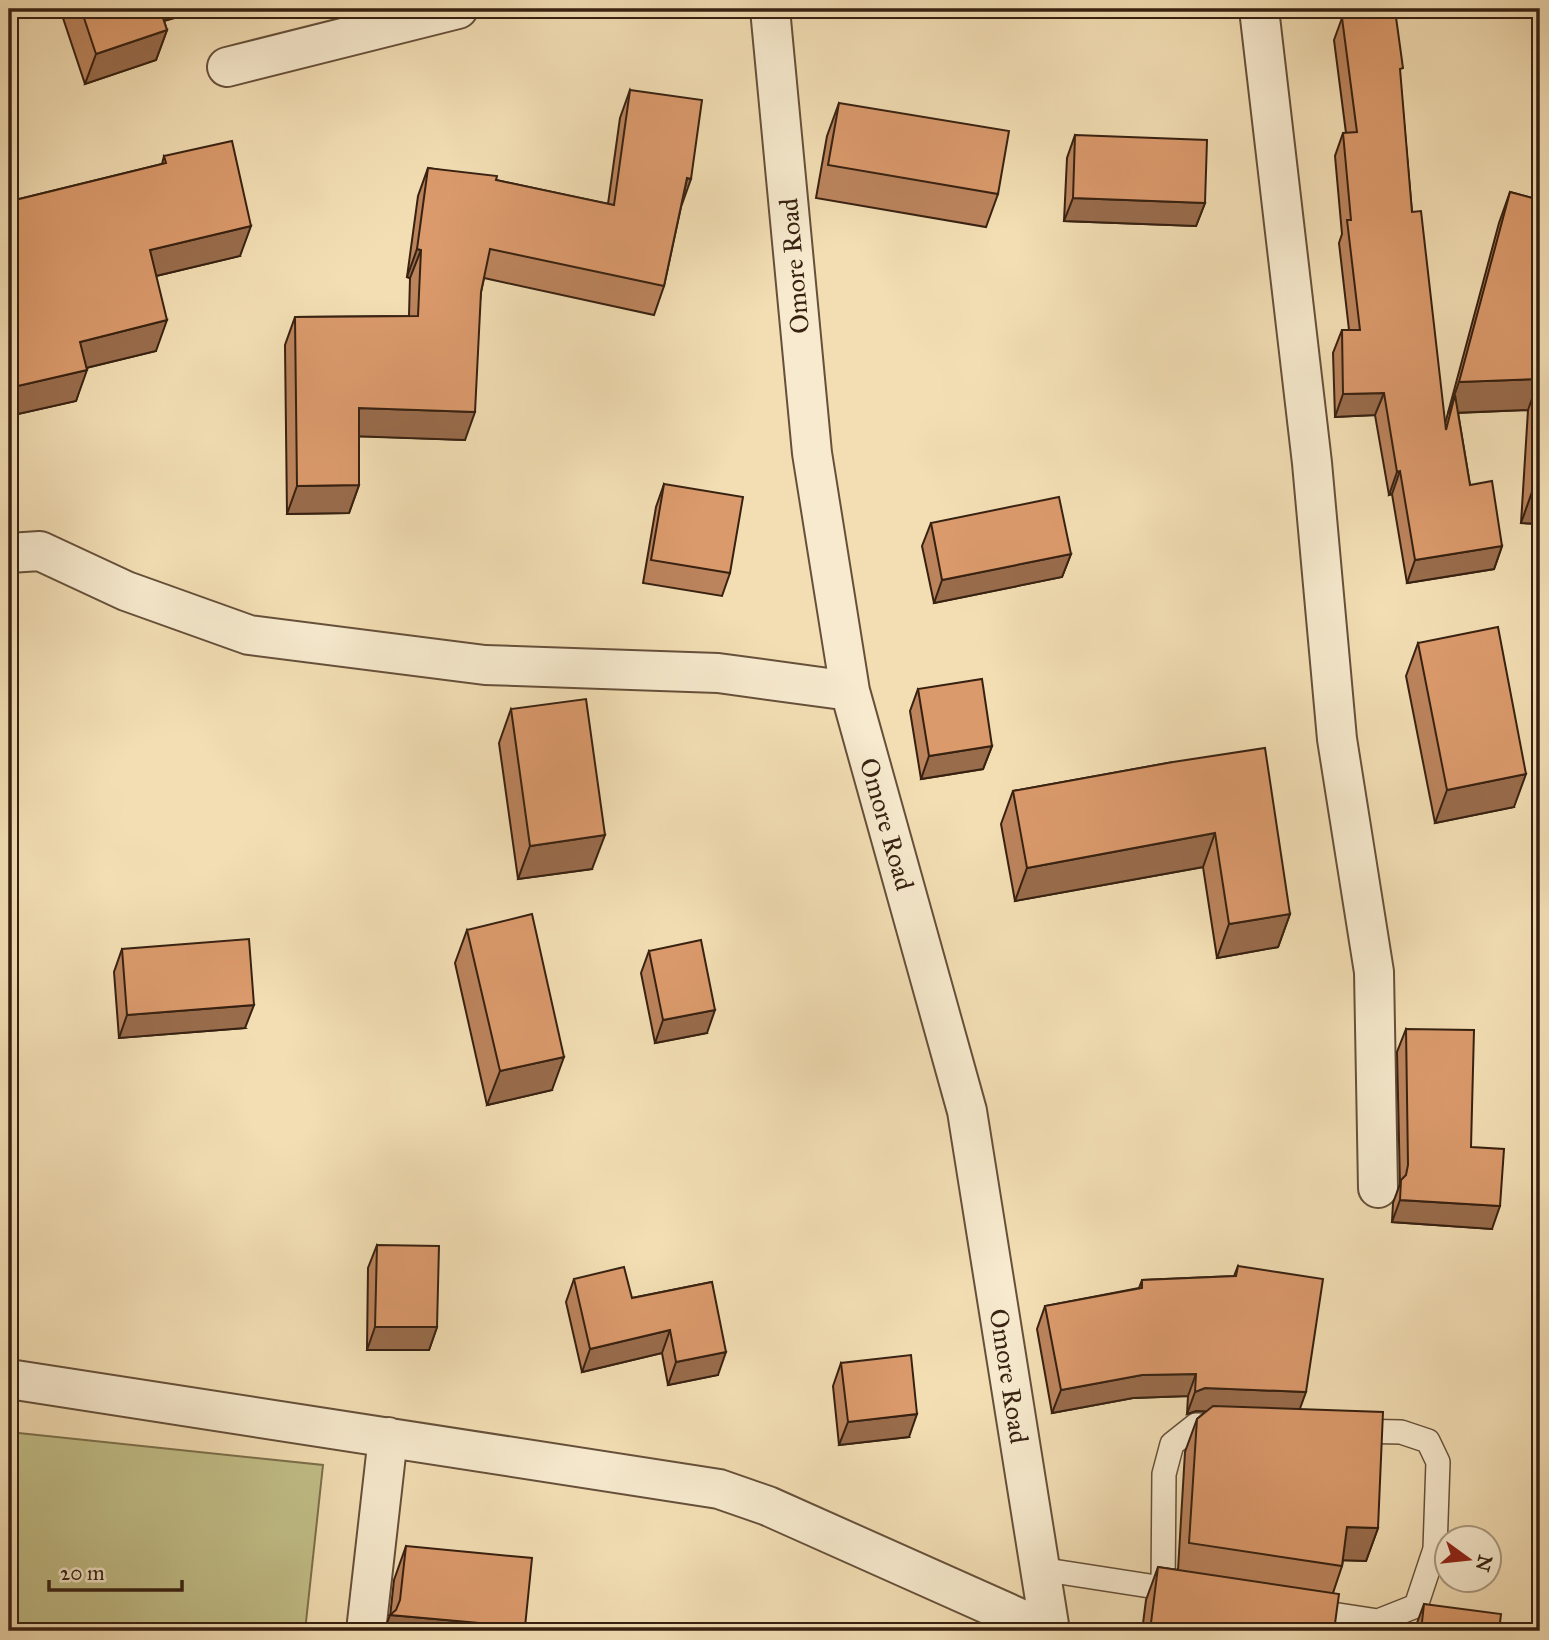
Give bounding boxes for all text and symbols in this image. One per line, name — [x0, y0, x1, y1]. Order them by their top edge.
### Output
street label: Omore Road — [772, 197, 816, 335]
street label: Omore Road — [853, 754, 921, 894]
street label: Omore Road — [983, 1306, 1035, 1446]
north arrow — [1434, 1524, 1504, 1594]
scale bar — [49, 1549, 182, 1593]
text: N — [1471, 1553, 1497, 1574]
text: 20 m — [60, 1560, 105, 1586]

